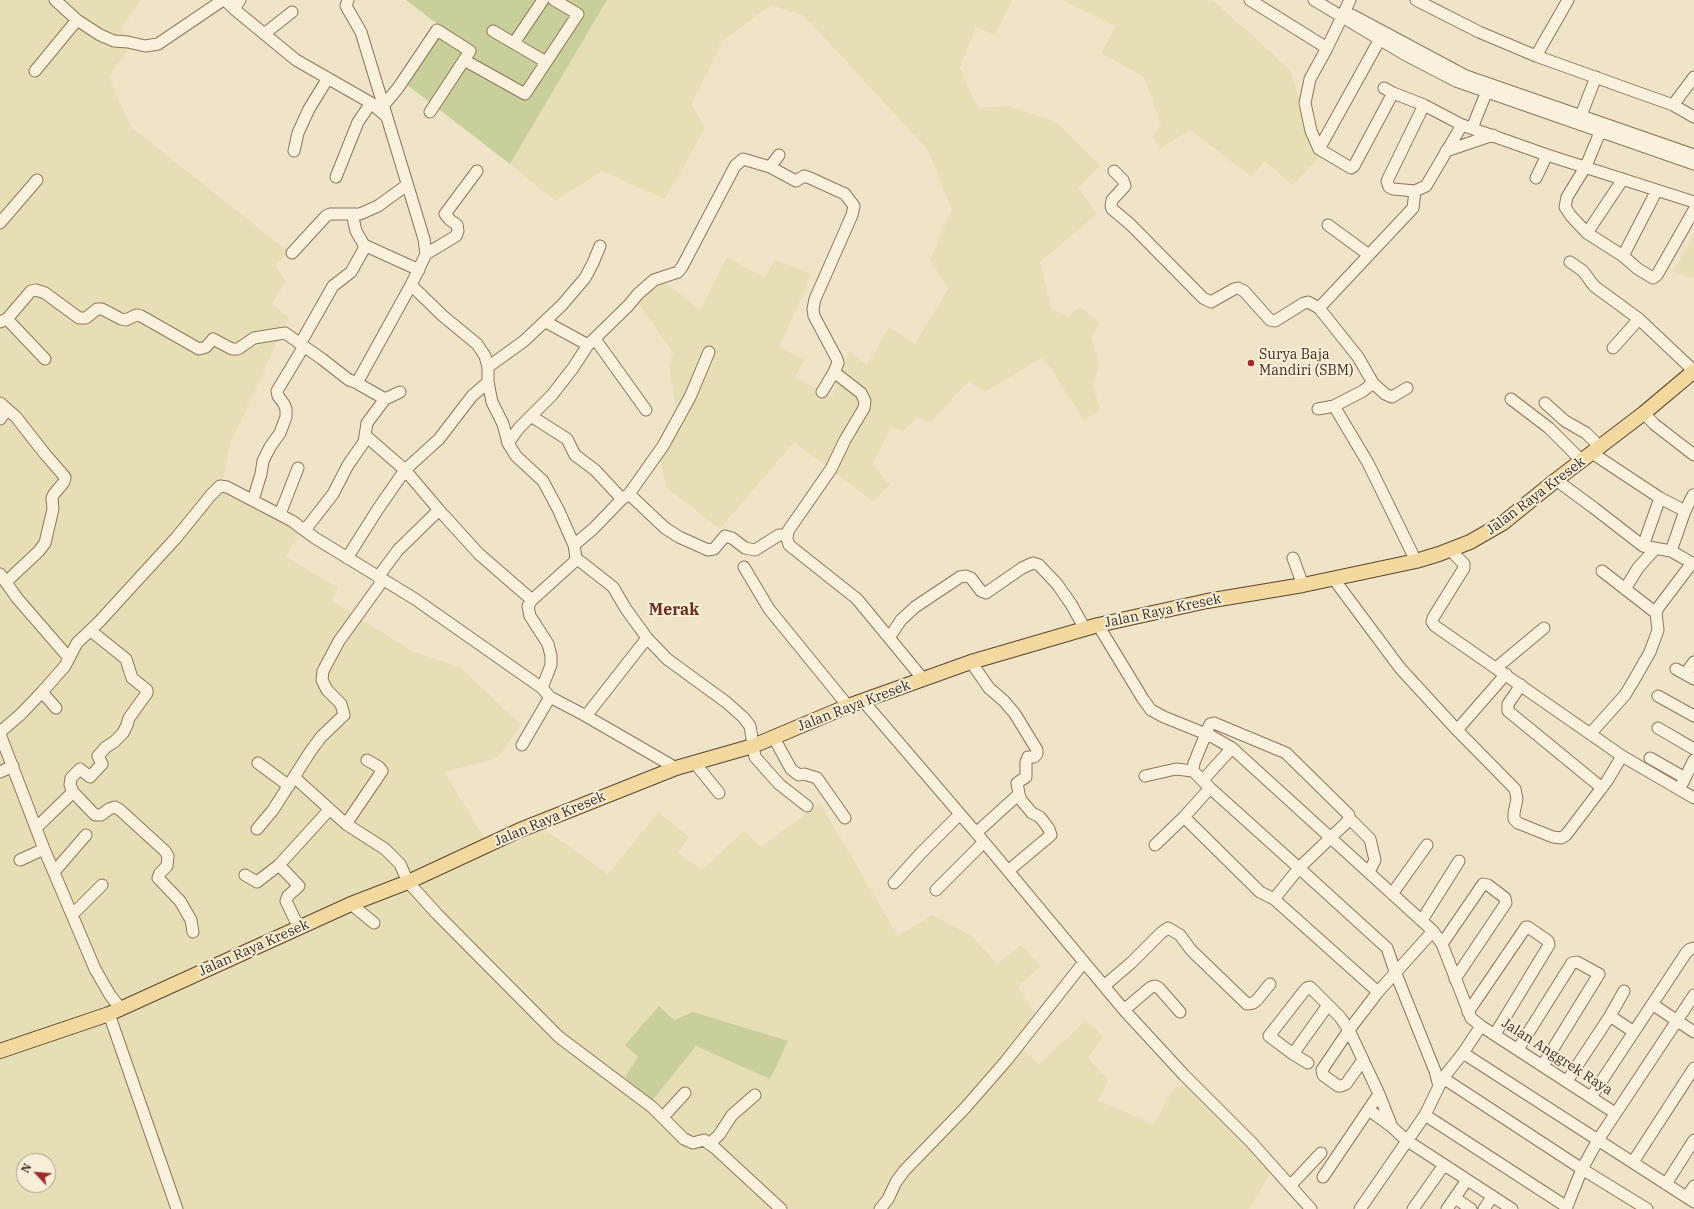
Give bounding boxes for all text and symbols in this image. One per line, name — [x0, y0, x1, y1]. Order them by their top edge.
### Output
place label: Surya Baja Mandiri (SBM) — [1259, 347, 1354, 380]
marker: Surya Baja Mandiri (SBM) — [1246, 358, 1256, 368]
street label: Jalan Raya Kresek — [1483, 453, 1589, 539]
street label: Jalan Raya Kresek — [1103, 590, 1223, 632]
district label: Merak — [649, 600, 699, 620]
street label: Jalan Raya Kresek — [795, 677, 913, 735]
street label: Jalan Raya Kresek — [492, 788, 608, 850]
street label: Jalan Raya Kresek — [196, 916, 312, 980]
street label: Jalan Anggrek Raya — [1498, 1015, 1616, 1099]
north arrow — [16, 1153, 56, 1193]
text: N — [18, 1161, 34, 1175]

